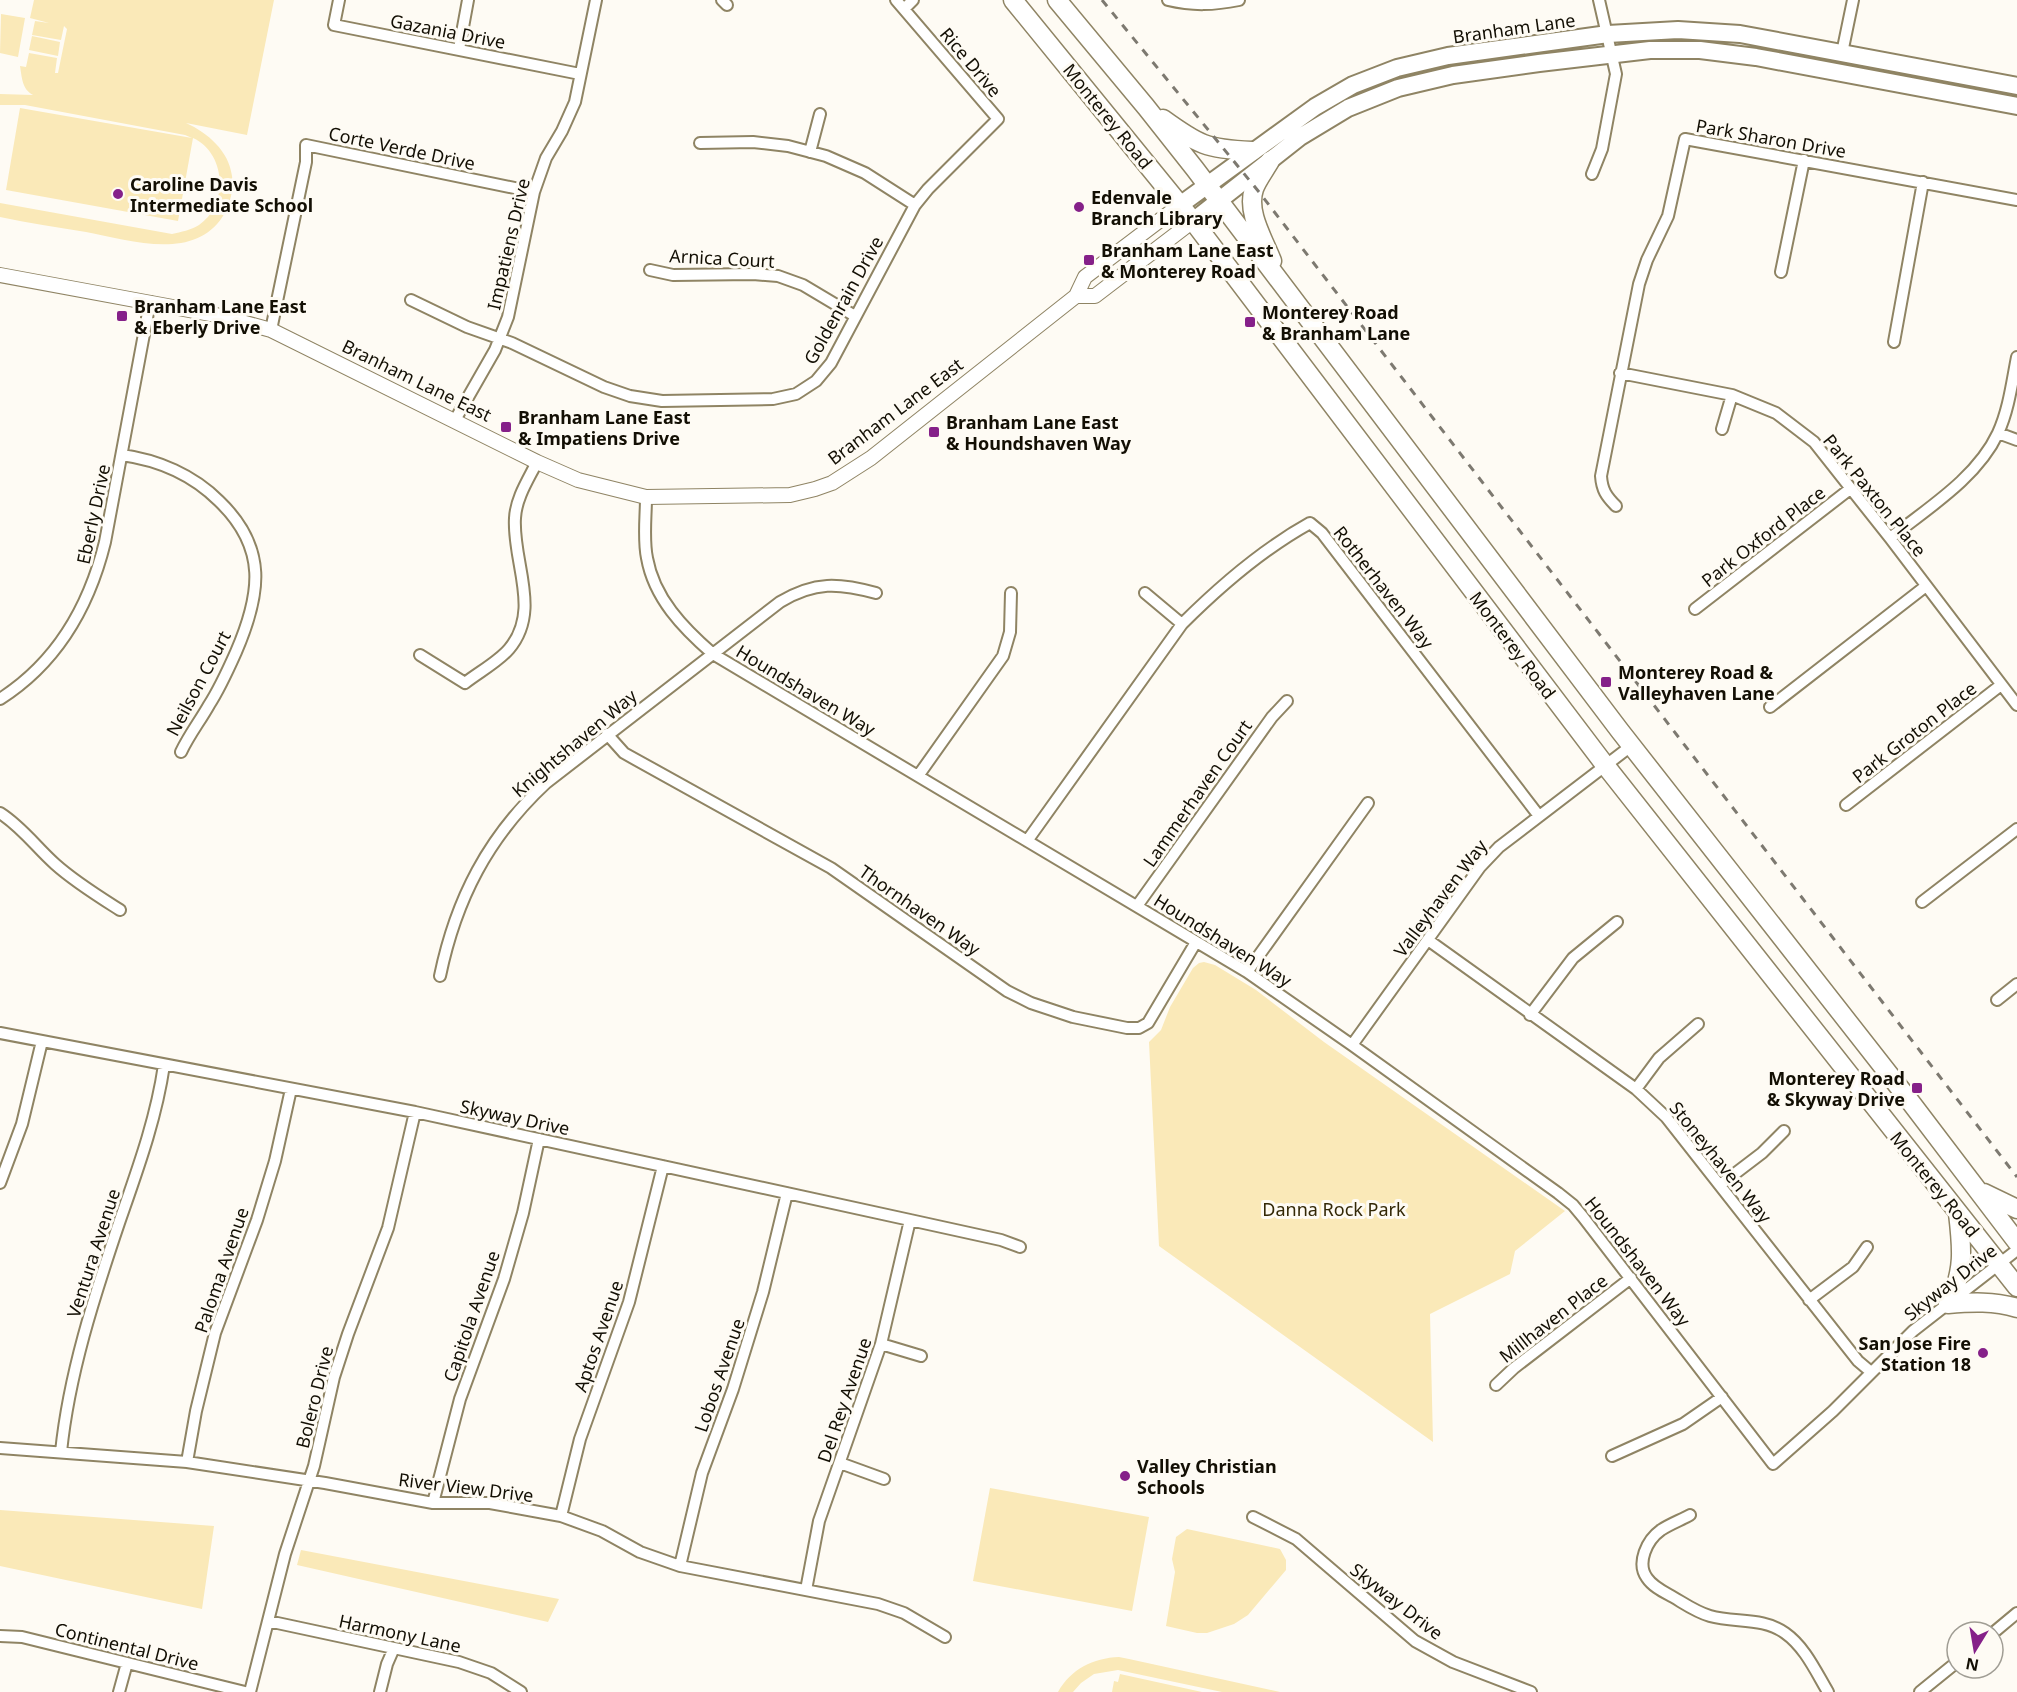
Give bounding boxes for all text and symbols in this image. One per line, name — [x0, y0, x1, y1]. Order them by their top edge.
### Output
street label: Gazania Drive — [388, 8, 508, 54]
street label: Branham Lane — [1451, 8, 1577, 48]
street label: Rice Drive — [935, 22, 1007, 102]
street label: Monterey Road — [1058, 58, 1158, 174]
street label: Park Sharon Drive — [1694, 113, 1848, 163]
street label: Corte Verde Drive — [327, 121, 477, 175]
place label: Caroline Davis Intermediate School — [130, 172, 313, 217]
street label: Impatiens Drive — [481, 176, 535, 312]
place label: Edenvale Branch Library — [1091, 185, 1223, 230]
marker: Caroline Davis Intermediate School — [111, 187, 125, 201]
marker: Edenvale Branch Library — [1072, 200, 1086, 214]
street label: Goldenrain Drive — [798, 232, 888, 368]
place label: Branham Lane East & Monterey Road — [1101, 238, 1274, 283]
street label: Arnica Court — [669, 243, 776, 273]
marker: Branham Lane East & Monterey Road — [1082, 253, 1096, 267]
place label: Branham Lane East & Eberly Drive — [134, 294, 307, 339]
place label: Monterey Road & Branham Lane — [1262, 300, 1410, 345]
marker: Branham Lane East & Eberly Drive — [115, 309, 129, 323]
marker: Monterey Road & Branham Lane — [1243, 315, 1257, 329]
street label: Branham Lane East — [338, 333, 496, 427]
street label: Branham Lane East — [823, 352, 968, 470]
place label: Branham Lane East & Impatiens Drive — [518, 405, 691, 450]
place label: Branham Lane East & Houndshaven Way — [946, 410, 1132, 455]
marker: Branham Lane East & Impatiens Drive — [499, 420, 513, 434]
marker: Branham Lane East & Houndshaven Way — [927, 425, 941, 439]
street label: Park Paxton Place — [1818, 429, 1932, 561]
street label: Eberly Drive — [71, 462, 115, 566]
street label: Park Oxford Place — [1696, 480, 1830, 592]
street label: Rotherhaven Way — [1329, 521, 1440, 654]
street label: Monterey Road — [1465, 586, 1561, 704]
street label: Neilson Court — [160, 626, 236, 740]
street label: Houndshaven Way — [732, 639, 881, 741]
place label: Monterey Road & Valleyhaven Lane — [1618, 660, 1775, 705]
marker: Monterey Road & Valleyhaven Lane — [1599, 675, 1613, 689]
street label: Park Groton Place — [1847, 676, 1981, 788]
street label: Knightshaven Way — [506, 683, 642, 802]
street label: Lammerhaven Court — [1137, 714, 1257, 871]
street label: Valleyhaven Way — [1388, 834, 1492, 961]
street label: Thornhaven Way — [855, 859, 986, 961]
street label: Houndshaven Way — [1150, 888, 1297, 993]
place label: Monterey Road & Skyway Drive — [1767, 1066, 1905, 1111]
marker: Monterey Road & Skyway Drive — [1910, 1081, 1924, 1095]
street label: Skyway Drive — [458, 1094, 572, 1140]
street label: Stoneyhaven Way — [1665, 1096, 1778, 1228]
street label: Monterey Road — [1885, 1126, 1985, 1242]
street label: Ventura Avenue — [61, 1185, 125, 1321]
street label: Houndshaven Way — [1580, 1191, 1697, 1331]
park label: Danna Rock Park — [1262, 1197, 1406, 1221]
street label: Paloma Avenue — [188, 1204, 254, 1336]
street label: Skyway Drive — [1899, 1238, 2001, 1326]
street label: Capitola Avenue — [437, 1247, 505, 1385]
street label: Millhaven Place — [1494, 1268, 1612, 1368]
street label: Aptos Avenue — [568, 1277, 628, 1395]
street label: Lobos Avenue — [688, 1315, 750, 1435]
place label: San Jose Fire Station 18 — [1859, 1331, 1971, 1376]
street label: Del Rey Avenue — [811, 1334, 877, 1466]
street label: Bolero Drive — [290, 1343, 338, 1451]
marker: San Jose Fire Station 18 — [1976, 1346, 1990, 1360]
place label: Valley Christian Schools — [1137, 1454, 1277, 1499]
street label: River View Drive — [397, 1467, 535, 1507]
marker: Valley Christian Schools — [1118, 1469, 1132, 1483]
street label: Skyway Drive — [1346, 1557, 1448, 1645]
street label: Harmony Lane — [337, 1608, 463, 1658]
street label: Continental Drive — [53, 1617, 201, 1675]
north arrow — [1945, 1620, 2005, 1680]
text: N — [1964, 1653, 1981, 1677]

